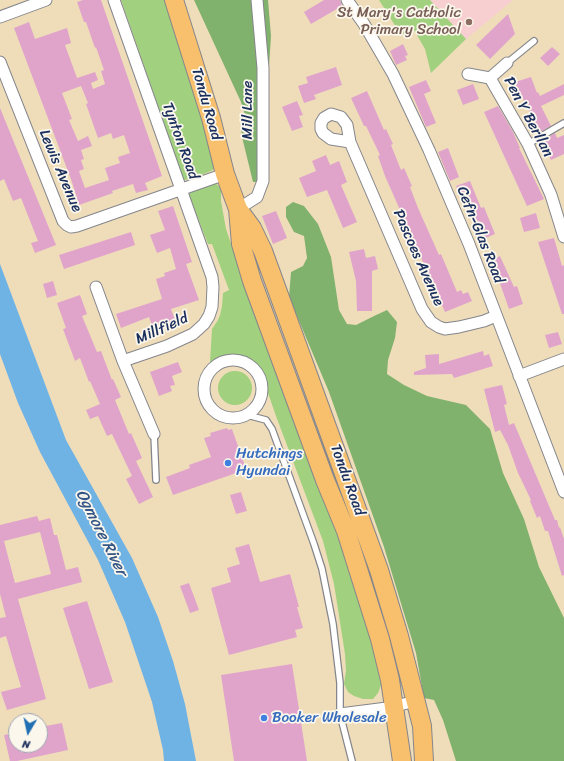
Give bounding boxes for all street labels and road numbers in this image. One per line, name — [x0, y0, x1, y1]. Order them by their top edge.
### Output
street label: Tondu Road — [187, 66, 225, 142]
street label: Pen Y Berllan — [499, 74, 557, 160]
street label: Mill Lane — [239, 80, 257, 140]
street label: Tynton Road — [158, 100, 202, 182]
street label: Lewis Avenue — [35, 127, 85, 215]
street label: Cefn-Glas Road — [452, 184, 508, 286]
street label: Pascoes Avenue — [389, 207, 447, 309]
street label: Millfield — [133, 309, 191, 349]
street label: Tondu Road — [326, 442, 368, 518]

